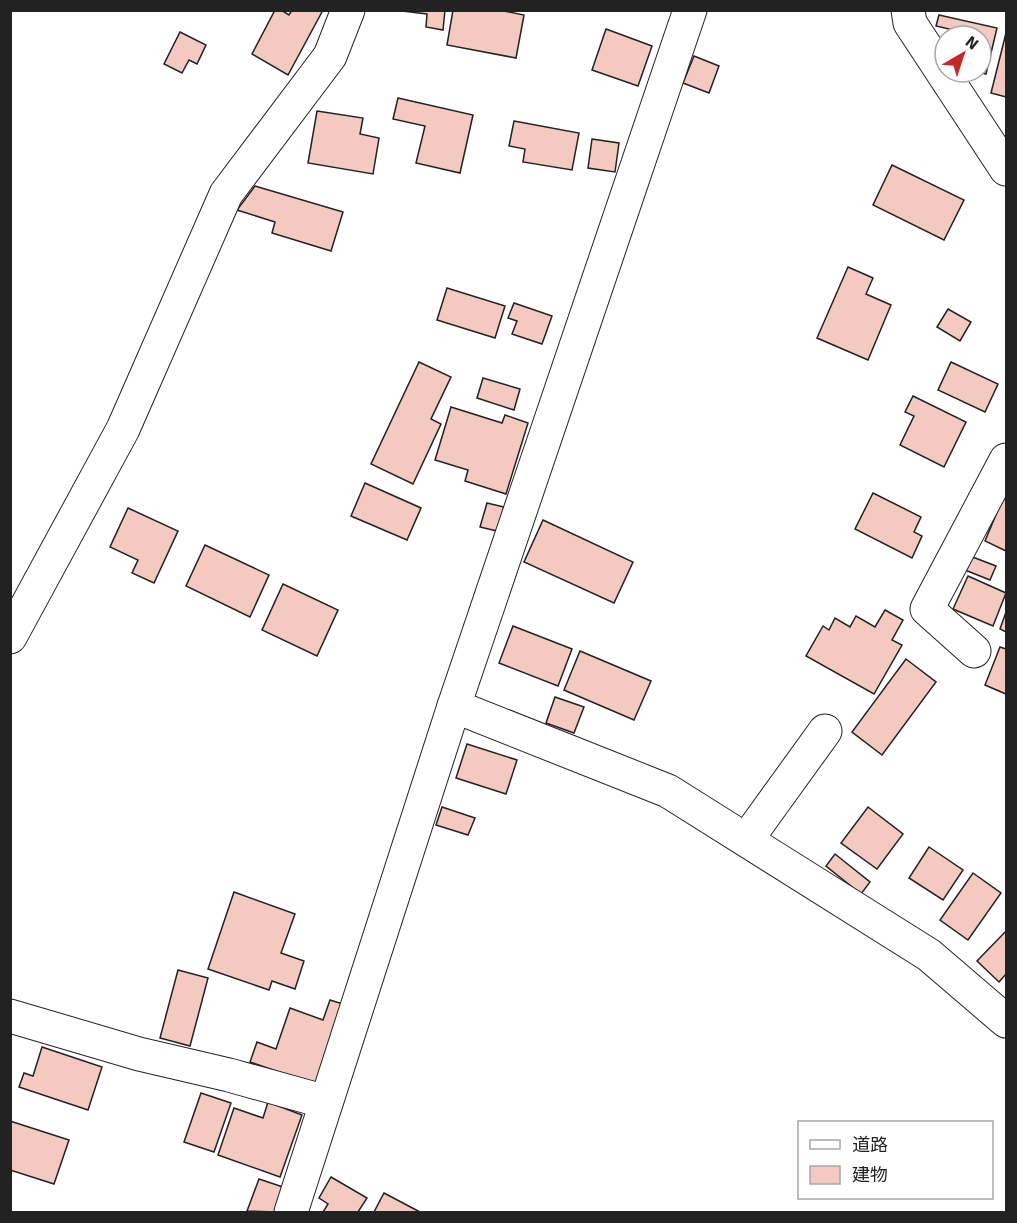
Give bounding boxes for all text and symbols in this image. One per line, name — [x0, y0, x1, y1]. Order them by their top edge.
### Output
north arrow — [933, 24, 993, 84]
text: N — [961, 32, 982, 54]
legend — [798, 1121, 993, 1199]
text: 道路 — [852, 1134, 888, 1156]
text: 建物 — [852, 1164, 888, 1186]

